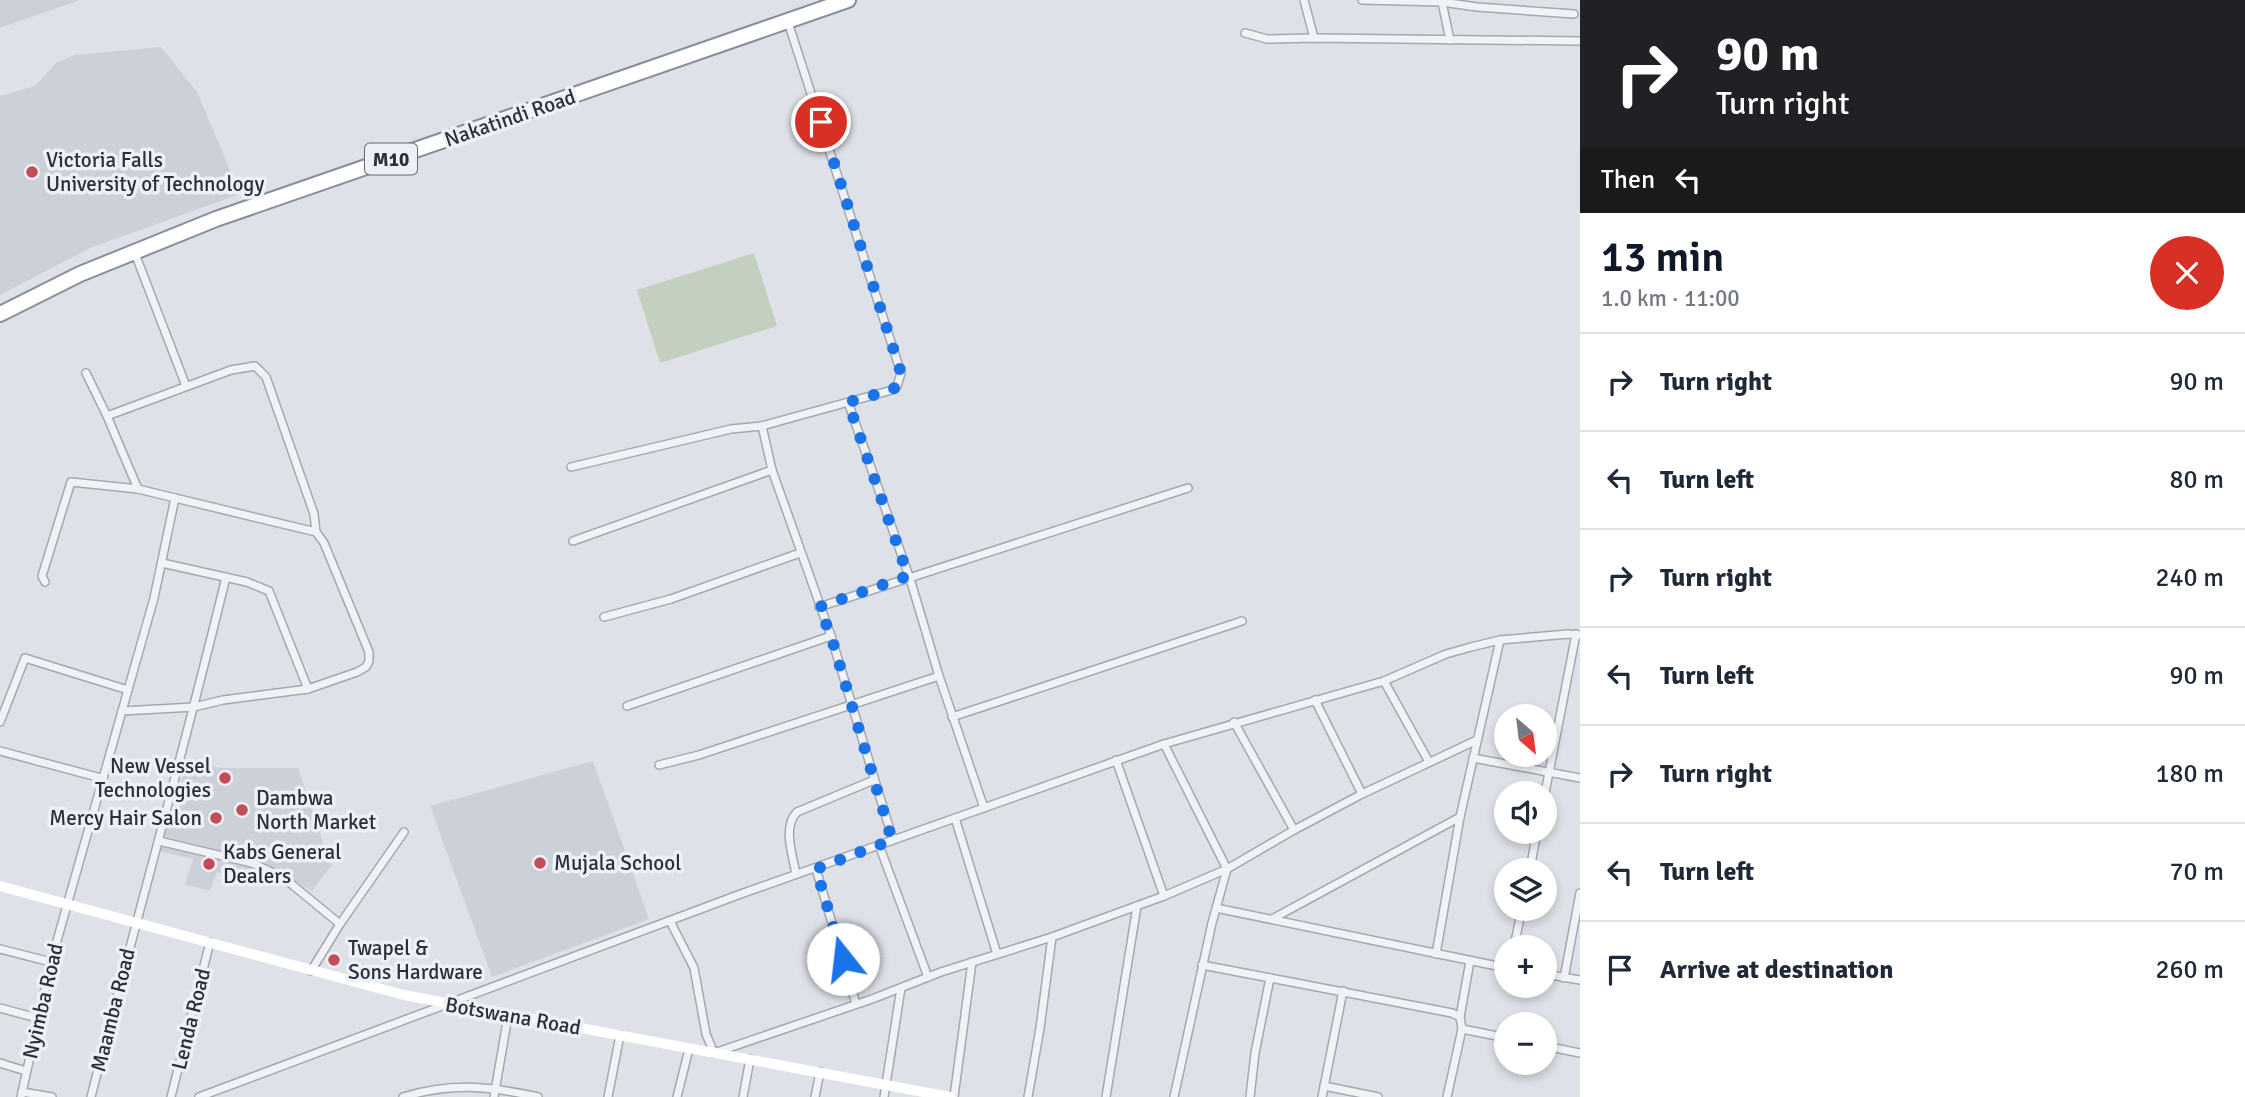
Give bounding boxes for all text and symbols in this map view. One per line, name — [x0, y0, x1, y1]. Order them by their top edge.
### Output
text: 90 m — [1716, 24, 1819, 84]
icon: right — [1601, 28, 1692, 119]
street label: Nakatindi Road — [441, 83, 579, 153]
text: Turn right — [1716, 84, 1849, 123]
pin — [791, 92, 851, 152]
icon: arrive — [802, 103, 840, 141]
road number: M10 — [365, 144, 417, 174]
place label: Victoria Falls University of Technology — [46, 147, 264, 197]
icon: left — [1669, 161, 1707, 199]
marker: Victoria Falls University of Technology — [24, 164, 40, 180]
text: Then — [1601, 164, 1655, 196]
text: 13 min — [1601, 232, 1724, 283]
button: close — [2150, 236, 2224, 310]
text: 1.0 km · 11:00 — [1601, 284, 1740, 313]
icon: right — [1601, 363, 1639, 401]
text: Turn right — [1660, 366, 1772, 398]
text: 90 m — [2169, 366, 2224, 398]
icon: left — [1601, 461, 1639, 499]
text: Turn left — [1660, 464, 1754, 496]
text: 80 m — [2169, 464, 2224, 496]
icon: right — [1601, 559, 1639, 597]
text: Turn right — [1660, 562, 1772, 594]
text: 240 m — [2155, 562, 2224, 594]
icon: left — [1601, 657, 1639, 695]
text: Turn left — [1660, 660, 1754, 692]
text: 90 m — [2169, 660, 2224, 692]
north arrow — [1494, 704, 1558, 766]
map controls — [1494, 704, 1557, 1075]
place label: New Vessel Technologies — [95, 753, 211, 803]
icon: right — [1601, 755, 1639, 793]
text: Turn right — [1660, 758, 1772, 790]
text: 180 m — [2155, 758, 2224, 790]
marker: New Vessel Technologies — [217, 770, 233, 786]
button: sound — [1494, 781, 1557, 844]
place label: Dambwa North Market — [256, 785, 376, 835]
marker: Dambwa North Market — [234, 802, 250, 818]
place label: Mercy Hair Salon — [49, 805, 202, 831]
marker: Mercy Hair Salon — [208, 810, 224, 826]
place label: Kabs General Dealers — [223, 839, 341, 889]
place label: Mujala School — [554, 850, 681, 876]
icon: left — [1601, 853, 1639, 891]
marker: Mujala School — [532, 855, 548, 871]
marker: Kabs General Dealers — [201, 856, 217, 872]
text: Turn left — [1660, 856, 1754, 888]
text: 70 m — [2169, 856, 2224, 888]
button: layers — [1494, 858, 1557, 921]
position arrow — [806, 922, 880, 996]
place label: Twapel & Sons Hardware — [348, 935, 483, 985]
button: + — [1494, 935, 1557, 998]
street label: Nyimba Road — [17, 941, 69, 1061]
street label: Maamba Road — [85, 946, 141, 1074]
icon: arrive — [1601, 951, 1639, 989]
marker: Twapel & Sons Hardware — [326, 952, 342, 968]
text: Arrive at destination — [1660, 954, 1893, 986]
text: 260 m — [2155, 954, 2224, 986]
street label: Lenda Road — [166, 966, 216, 1072]
street label: Botswana Road — [443, 991, 583, 1041]
button: − — [1494, 1012, 1557, 1075]

